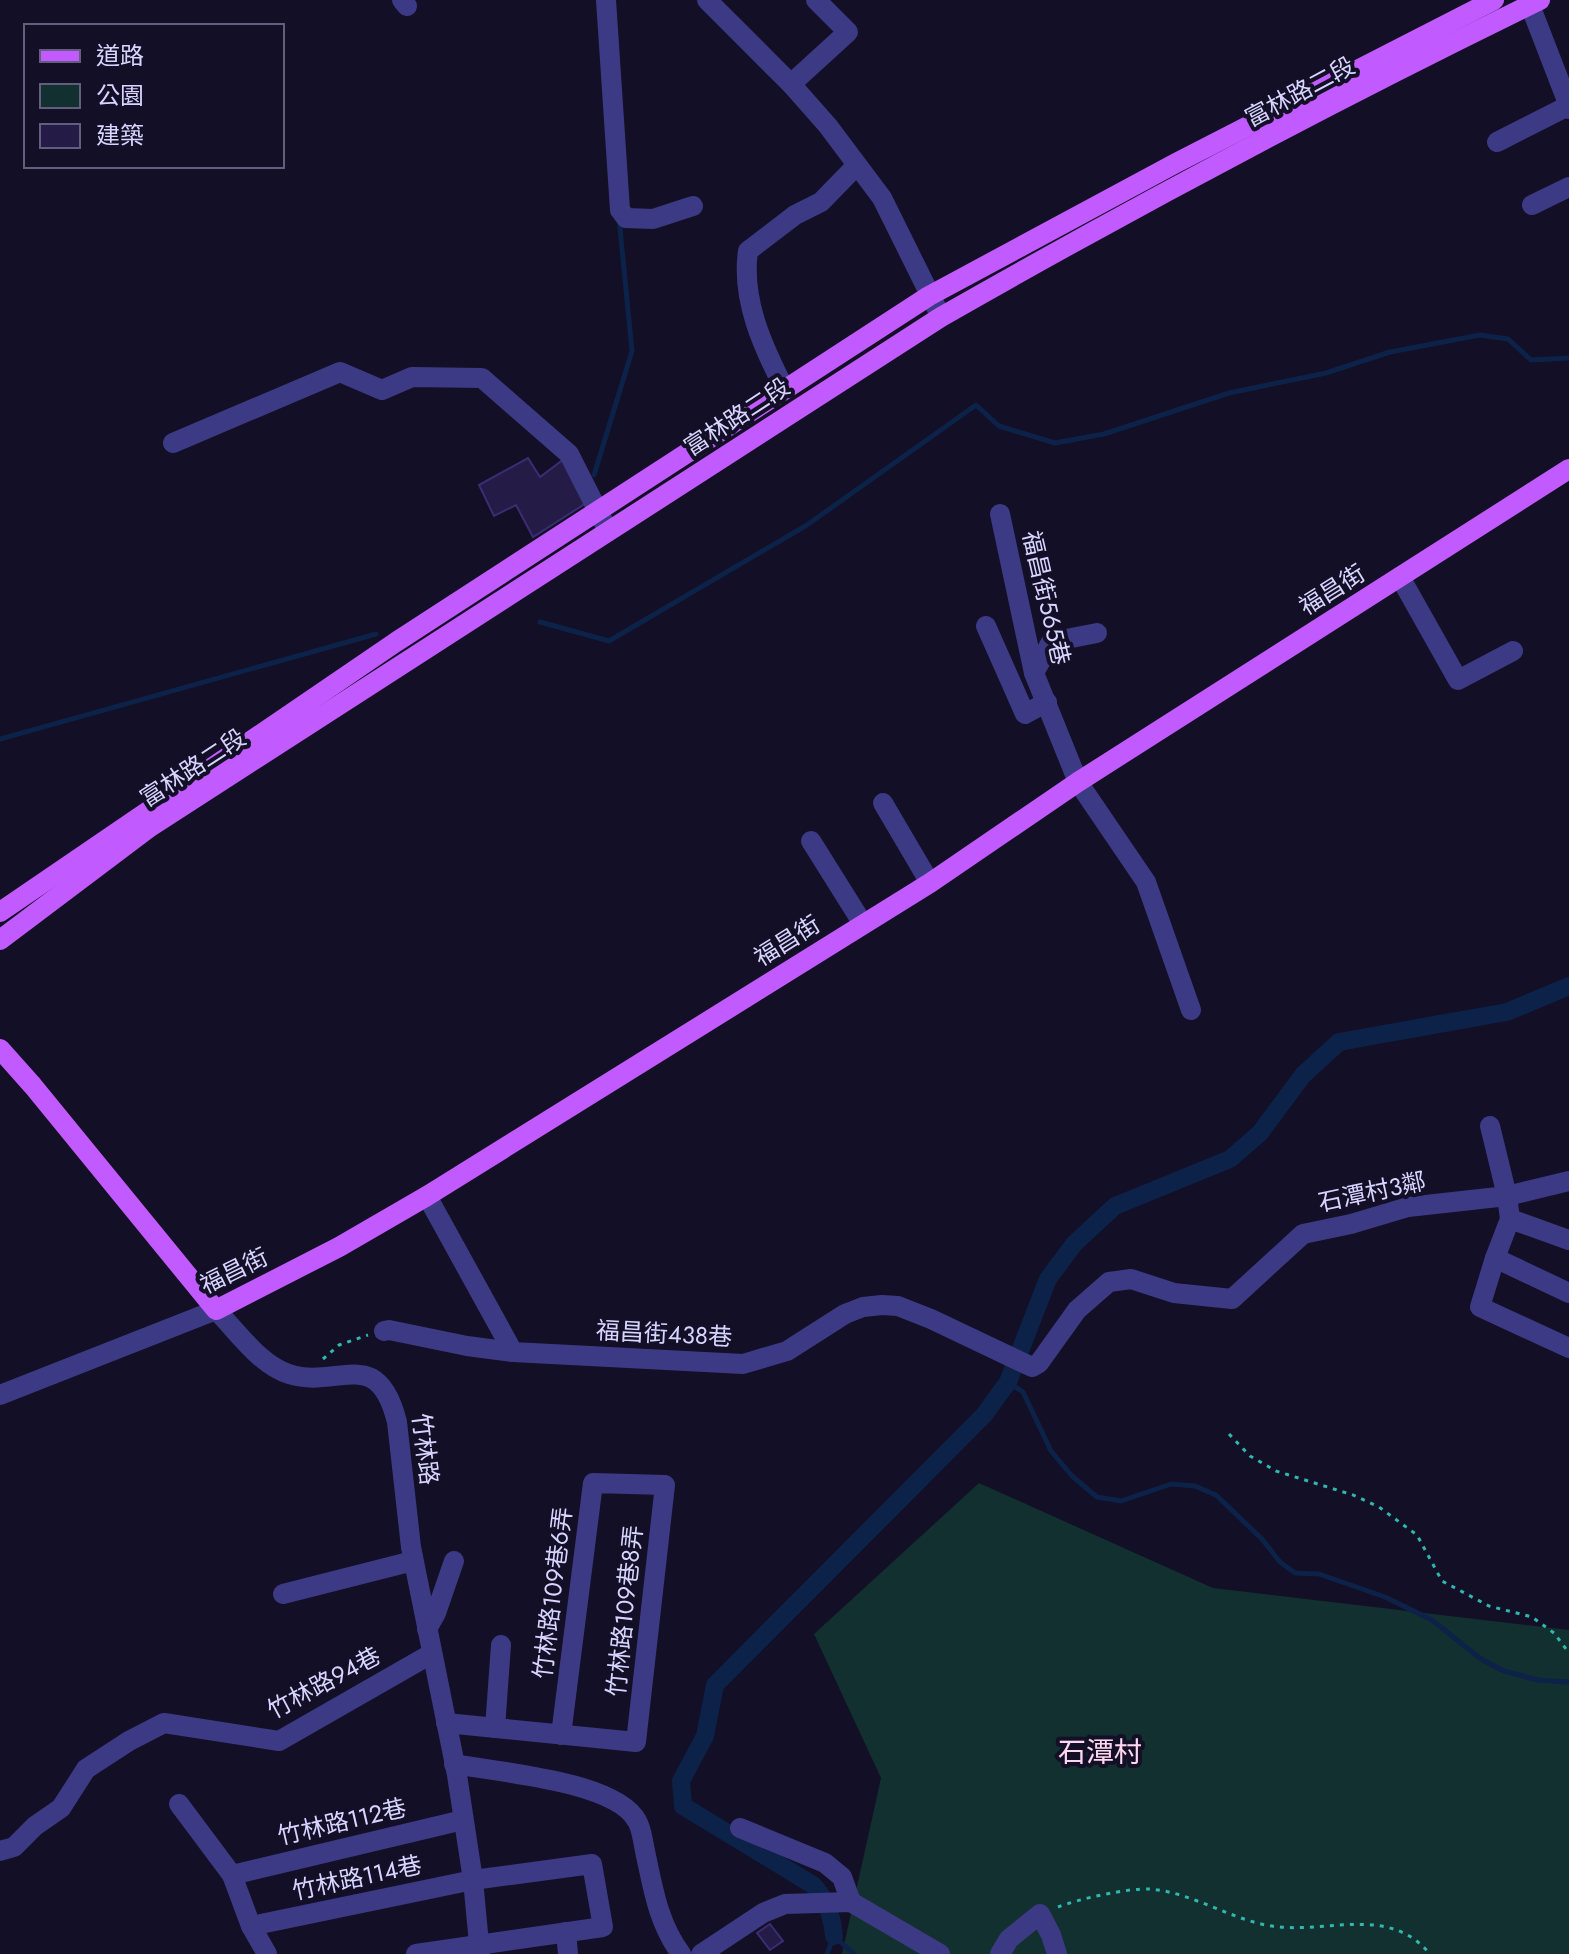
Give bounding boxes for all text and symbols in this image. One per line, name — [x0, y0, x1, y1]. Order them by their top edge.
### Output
legend — [24, 24, 284, 168]
text: 道路 — [96, 38, 144, 73]
street label: 富林路二段 — [1239, 48, 1361, 135]
text: 公園 — [96, 78, 144, 113]
text: 建築 — [96, 118, 144, 153]
street label: 富林路二段 — [677, 369, 797, 464]
street label: 福昌街565巷 — [1014, 527, 1079, 669]
street label: 福昌街 — [1292, 556, 1372, 623]
street label: 富林路二段 — [133, 720, 253, 815]
street label: 福昌街 — [747, 907, 827, 974]
street label: 石潭村3鄰 — [1315, 1163, 1429, 1220]
street label: 福昌街 — [194, 1239, 274, 1302]
street label: 福昌街438巷 — [595, 1312, 733, 1355]
street label: 竹林路 — [404, 1411, 447, 1487]
street label: 竹林路109巷6弄 — [525, 1505, 580, 1681]
street label: 竹林路109巷8弄 — [598, 1524, 651, 1698]
street label: 竹林路94巷 — [261, 1638, 387, 1727]
district label: 石潭村 — [1058, 1732, 1142, 1773]
street label: 竹林路112巷 — [274, 1790, 410, 1853]
street label: 竹林路114巷 — [289, 1847, 425, 1908]

